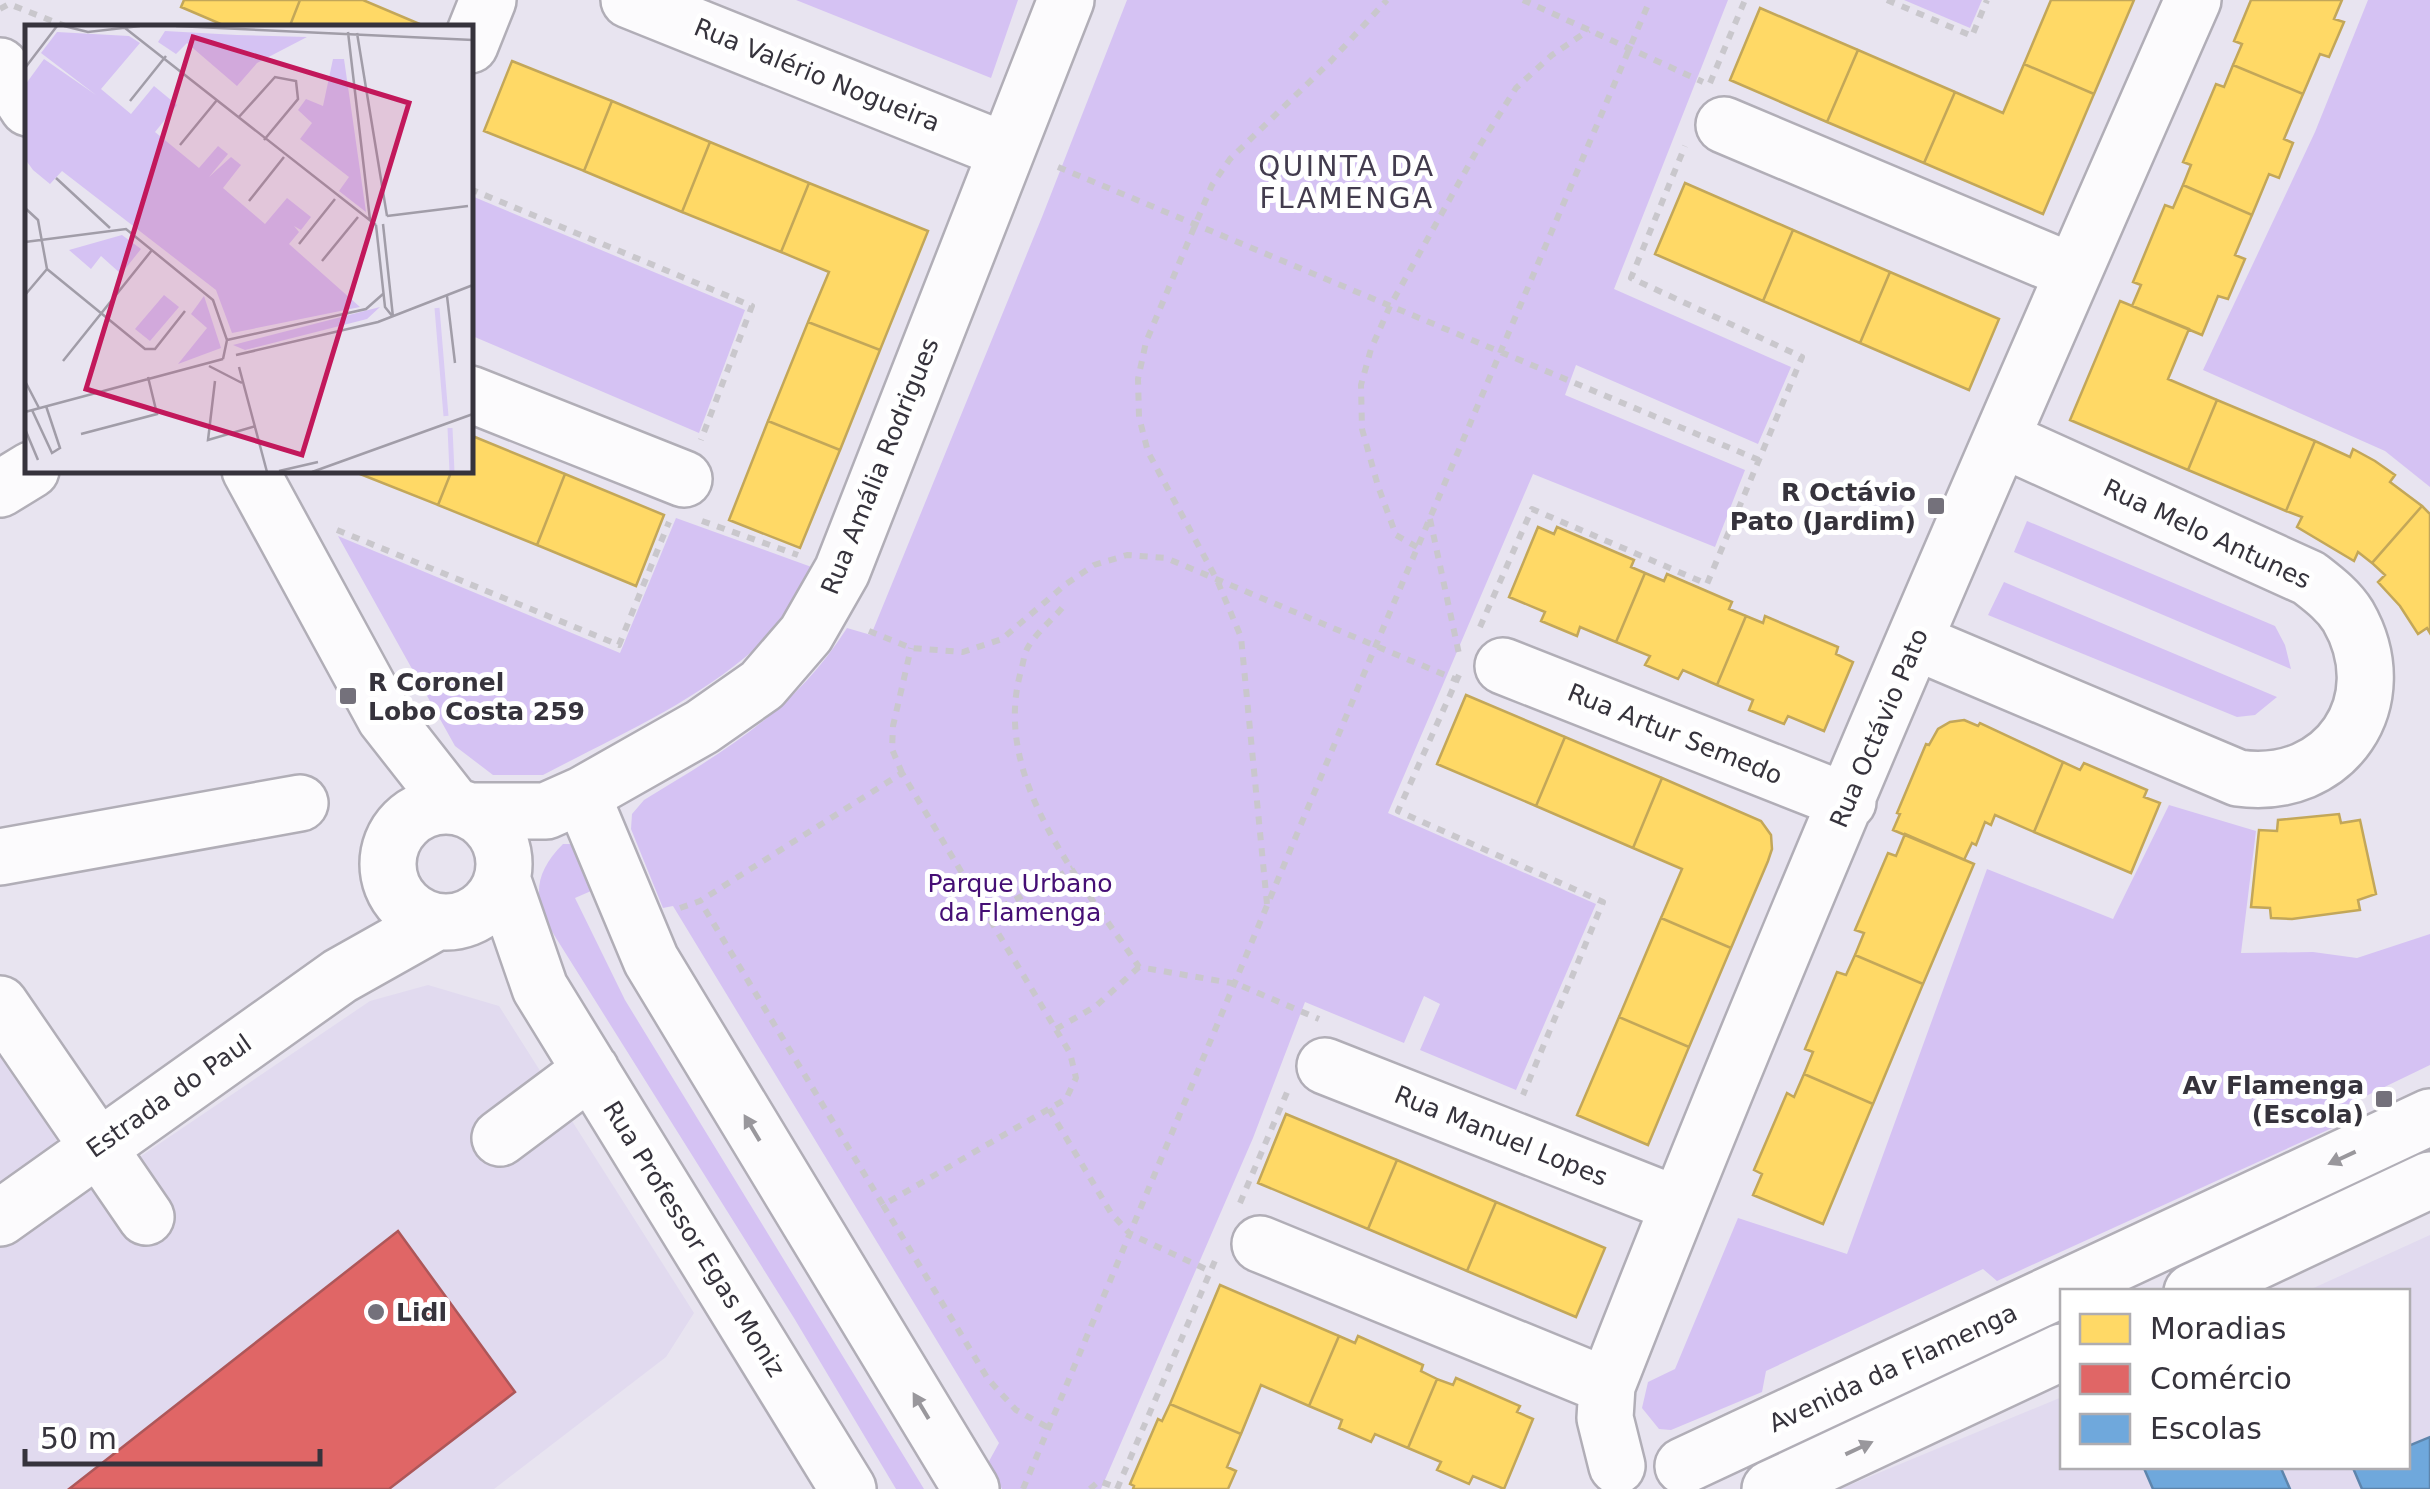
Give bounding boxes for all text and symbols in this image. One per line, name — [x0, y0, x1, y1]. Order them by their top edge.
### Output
street label: Rua Valério Nogueira — [690, 12, 944, 138]
inset map — [25, 25, 472, 472]
district label: QUINTA DA FLAMENGA — [1258, 150, 1436, 215]
street label: Rua Amália Rodrigues — [815, 334, 945, 598]
street label: Rua Melo Antunes — [2099, 473, 2315, 595]
place label: R Octávio Pato (Jardim) — [1730, 478, 1916, 536]
marker: R Octávio Pato (Jardim) — [1925, 495, 1947, 517]
street label: Rua Octávio Pato — [1824, 624, 1934, 832]
place label: R Coronel Lobo Costa 259 — [368, 668, 585, 726]
street label: Rua Artur Semedo — [1564, 678, 1786, 790]
marker: R Coronel Lobo Costa 259 — [337, 685, 359, 707]
park label: Parque Urbano da Flamenga — [927, 869, 1113, 927]
street label: Estrada do Paul — [81, 1028, 257, 1164]
place label: Av Flamenga (Escola) — [2182, 1071, 2364, 1129]
street label: Rua Manuel Lopes — [1390, 1080, 1612, 1192]
marker: Av Flamenga (Escola) — [2373, 1088, 2395, 1110]
street label: Rua Professor Egas Moniz — [597, 1096, 791, 1382]
one-way arrow — [744, 1114, 762, 1142]
one-way arrow — [2327, 1150, 2356, 1167]
legend — [2060, 1289, 2410, 1469]
place label: Lidl — [396, 1298, 447, 1327]
street label: Avenida da Flamenga — [1764, 1298, 2022, 1438]
marker: Lidl — [365, 1301, 387, 1323]
text: Moradias — [2150, 1311, 2286, 1346]
text: Comércio — [2150, 1361, 2292, 1396]
one-way arrow — [913, 1392, 930, 1420]
scale bar — [25, 1404, 320, 1466]
text: Escolas — [2150, 1411, 2262, 1446]
text: 50 m — [40, 1421, 117, 1456]
one-way arrow — [1845, 1439, 1874, 1456]

